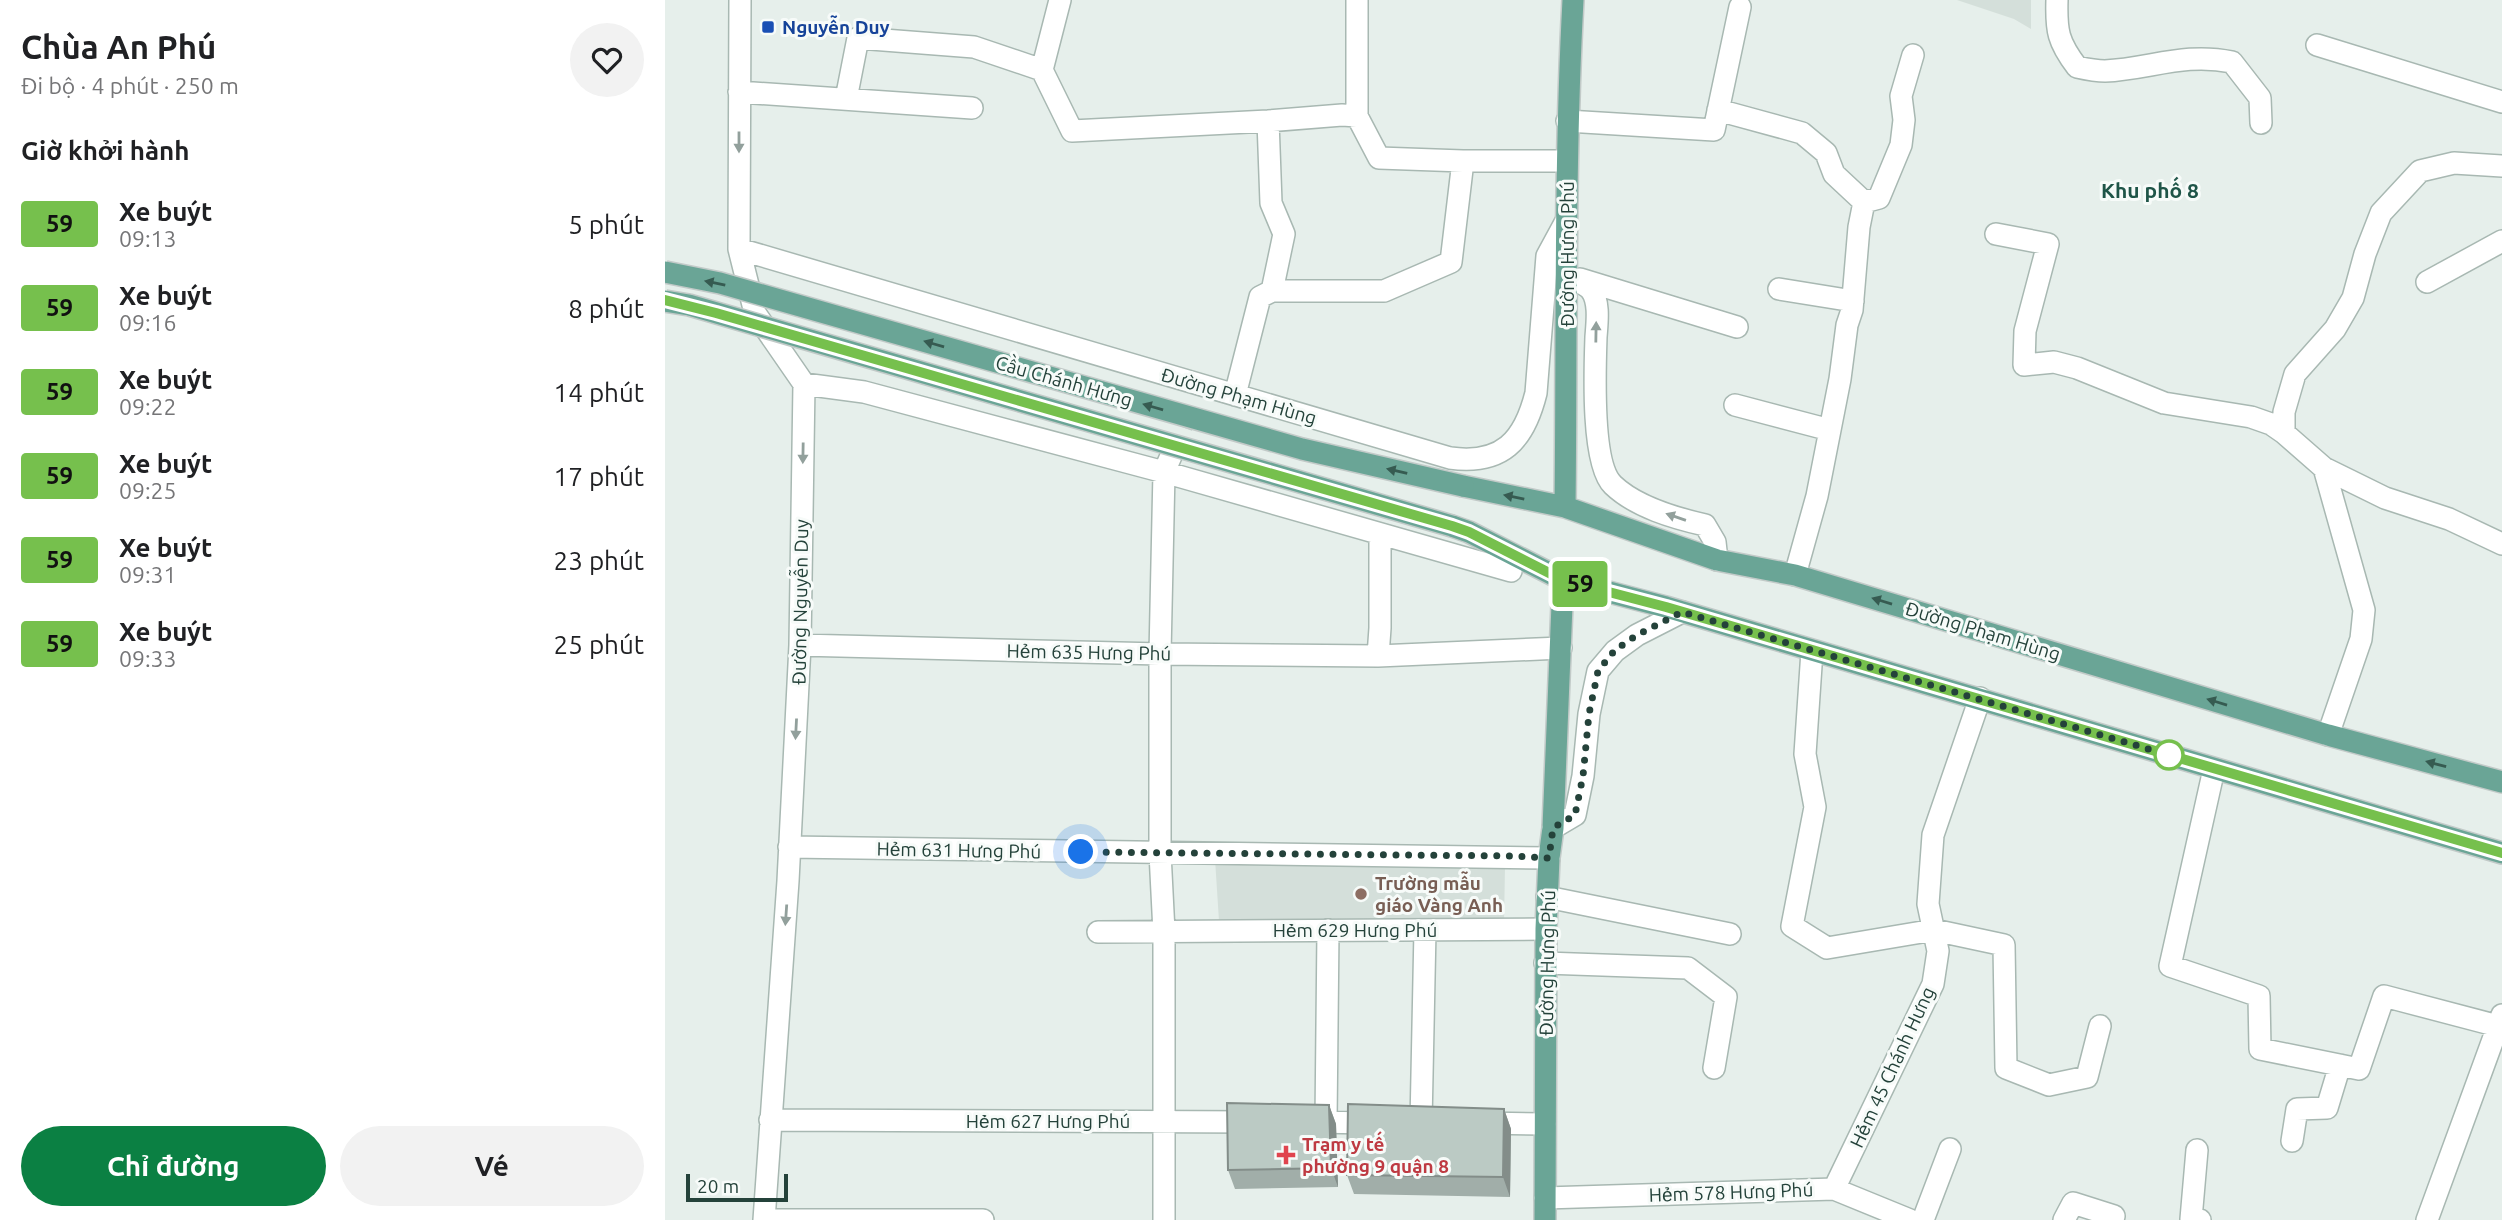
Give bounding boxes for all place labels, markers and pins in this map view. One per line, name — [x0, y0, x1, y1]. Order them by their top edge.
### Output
place label: Nguyễn Duy — [782, 15, 890, 38]
marker: Nguyễn Duy — [760, 19, 776, 35]
unlabelled marker — [2154, 740, 2184, 770]
place label: Trường mẫu giáo Vàng Anh — [1375, 871, 1503, 916]
marker: Trường mẫu giáo Vàng Anh — [1353, 886, 1369, 902]
place label: Trạm y tế phường 9 quận 8 — [1302, 1131, 1449, 1177]
marker: Trạm y tế phường 9 quận 8 — [1276, 1145, 1296, 1165]

